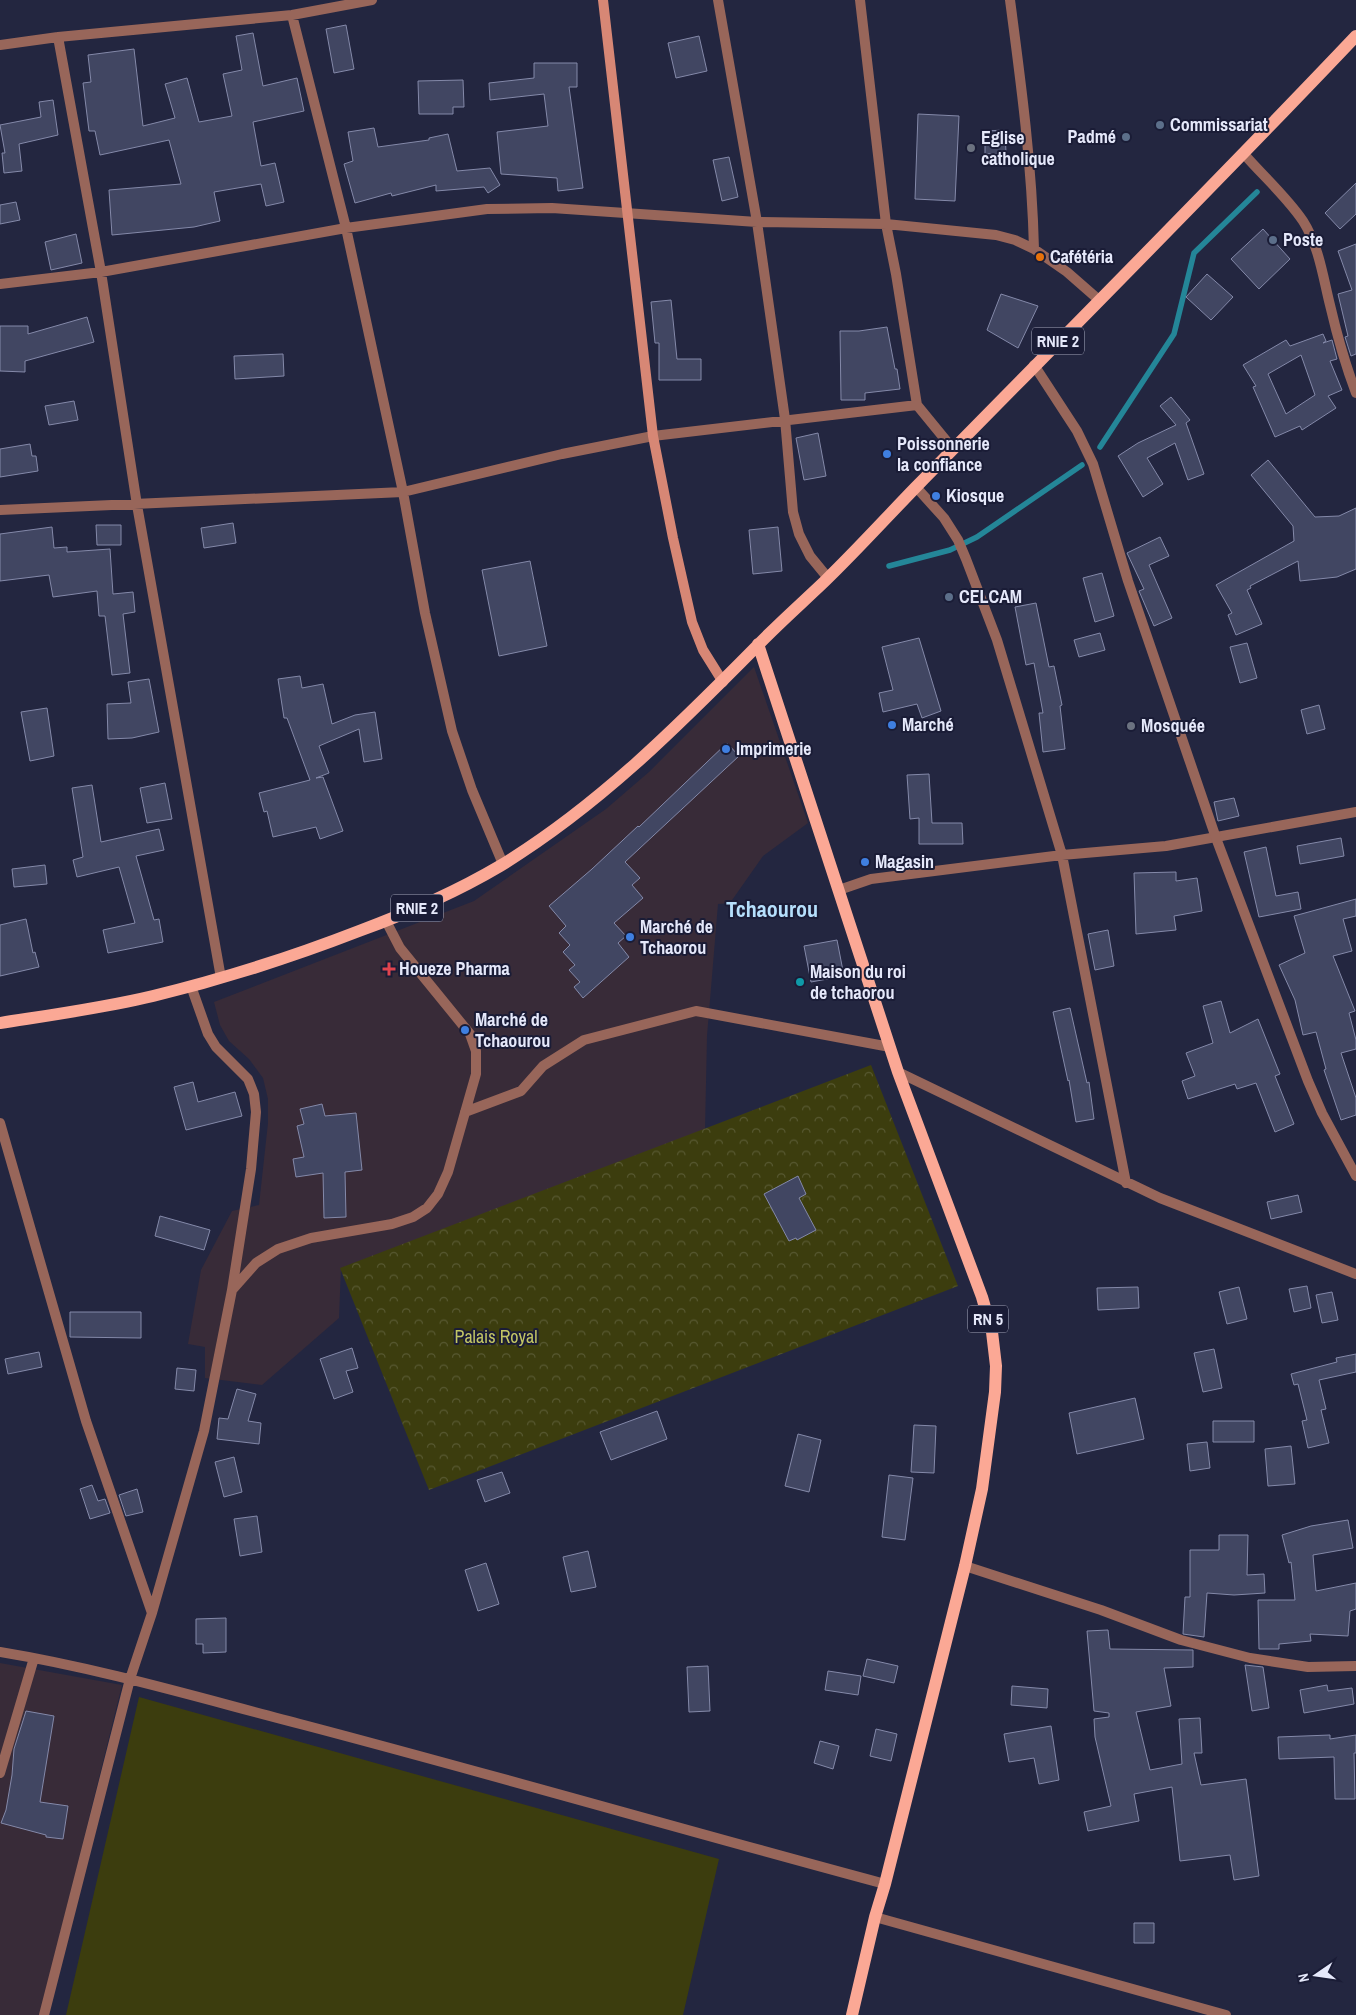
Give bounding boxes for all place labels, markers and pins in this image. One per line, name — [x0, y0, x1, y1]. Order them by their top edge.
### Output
place label: Commissariat — [1170, 112, 1268, 137]
marker: Commissariat — [1154, 119, 1166, 131]
place label: Padmé — [1068, 124, 1116, 149]
place label: Eglise catholique — [981, 125, 1055, 171]
marker: Padmé — [1120, 131, 1132, 143]
marker: Eglise catholique — [965, 142, 977, 154]
place label: Poste — [1283, 227, 1323, 252]
marker: Poste — [1267, 234, 1279, 246]
place label: Cafétéria — [1050, 244, 1114, 269]
marker: Cafétéria — [1034, 251, 1046, 263]
place label: Poissonnerie la confiance — [897, 431, 990, 477]
marker: Poissonnerie la confiance — [881, 448, 893, 460]
place label: Kiosque — [946, 483, 1004, 508]
marker: Kiosque — [930, 490, 942, 502]
place label: CELCAM — [959, 584, 1022, 609]
marker: CELCAM — [943, 591, 955, 603]
place label: Marché — [902, 712, 954, 737]
place label: Mosquée — [1141, 713, 1205, 738]
marker: Marché — [886, 719, 898, 731]
marker: Mosquée — [1125, 720, 1137, 732]
place label: Imprimerie — [736, 736, 811, 761]
marker: Imprimerie — [720, 743, 732, 755]
place label: Magasin — [875, 849, 934, 874]
marker: Magasin — [859, 856, 871, 868]
place label: Marché de Tchaorou — [640, 914, 713, 960]
marker: Marché de Tchaorou — [624, 931, 636, 943]
place label: Houeze Pharma — [399, 956, 511, 981]
place label: Maison du roi de tchaorou — [810, 959, 906, 1005]
marker: Houeze Pharma — [383, 963, 395, 975]
marker: Maison du roi de tchaorou — [794, 976, 806, 988]
place label: Marché de Tchaourou — [475, 1007, 550, 1053]
marker: Marché de Tchaourou — [459, 1024, 471, 1036]

